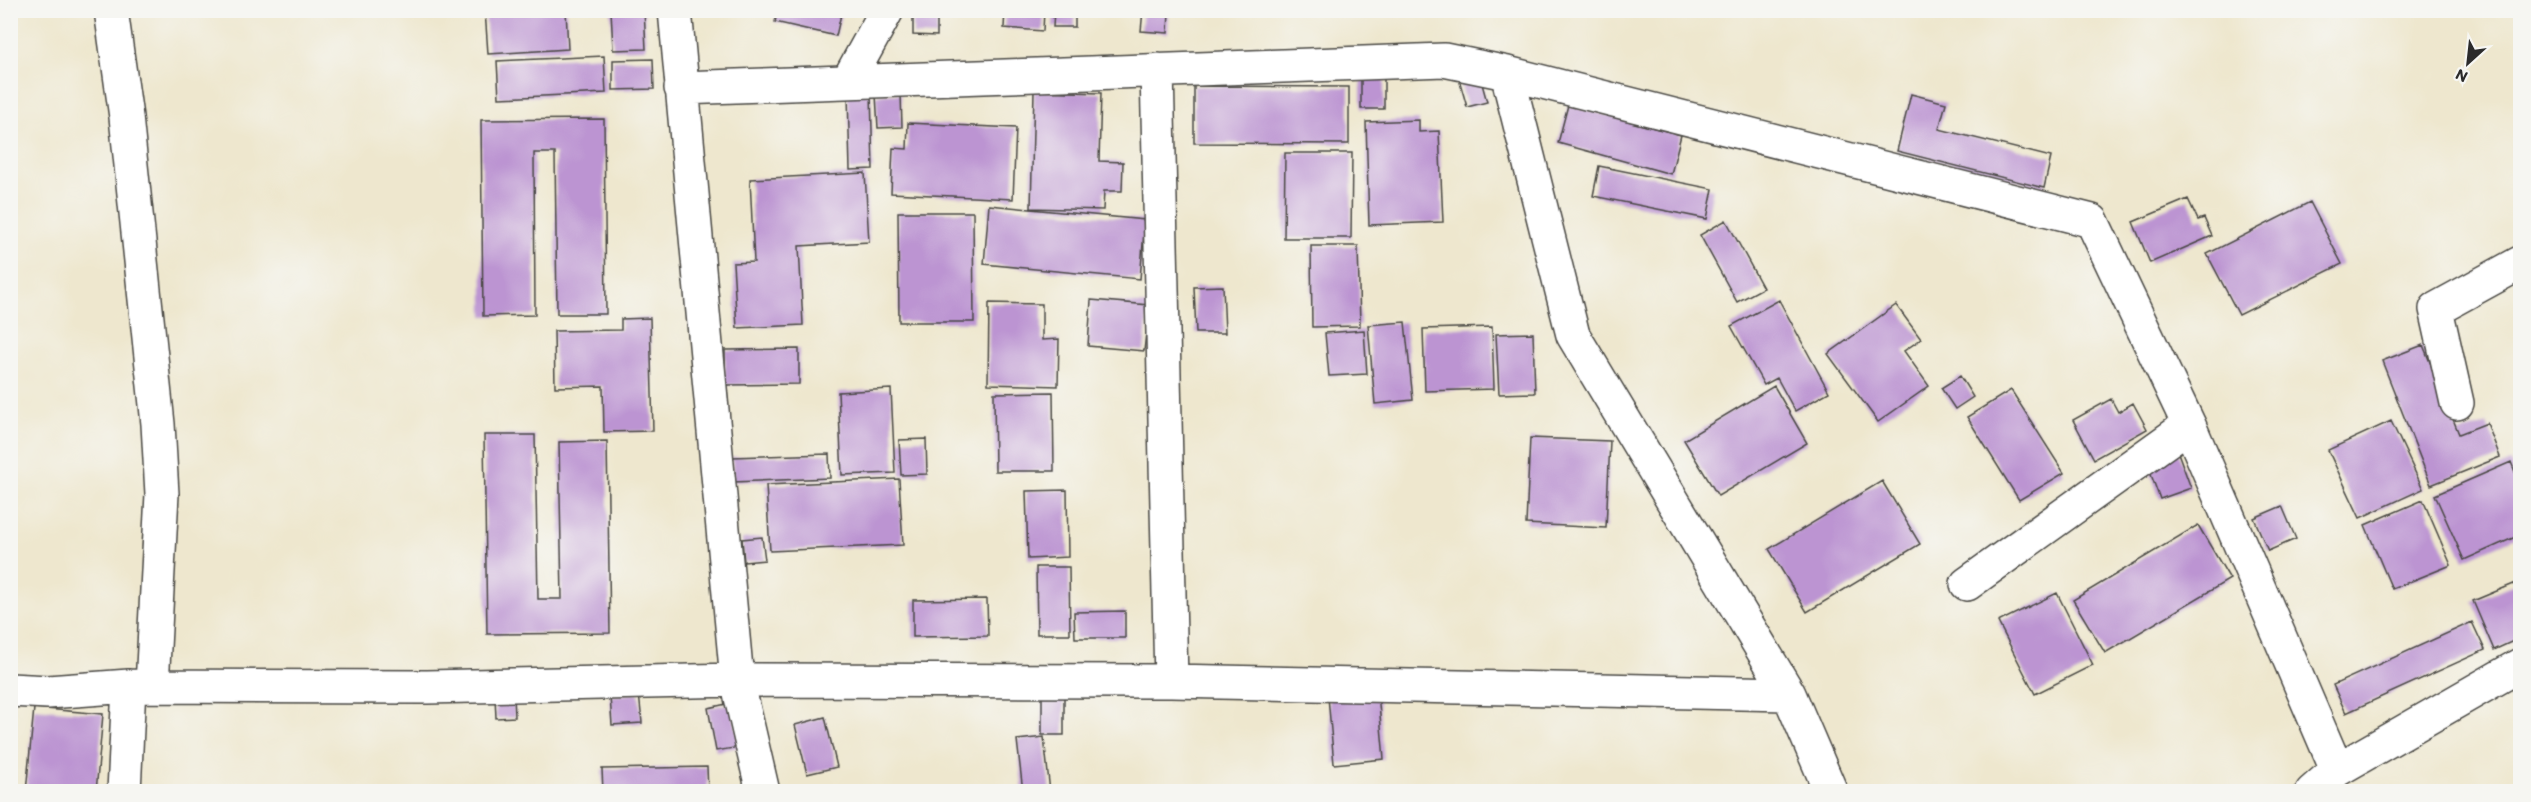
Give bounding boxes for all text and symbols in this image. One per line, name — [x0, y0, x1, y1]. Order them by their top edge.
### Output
north arrow — [2438, 33, 2498, 93]
text: N — [2452, 65, 2471, 87]

